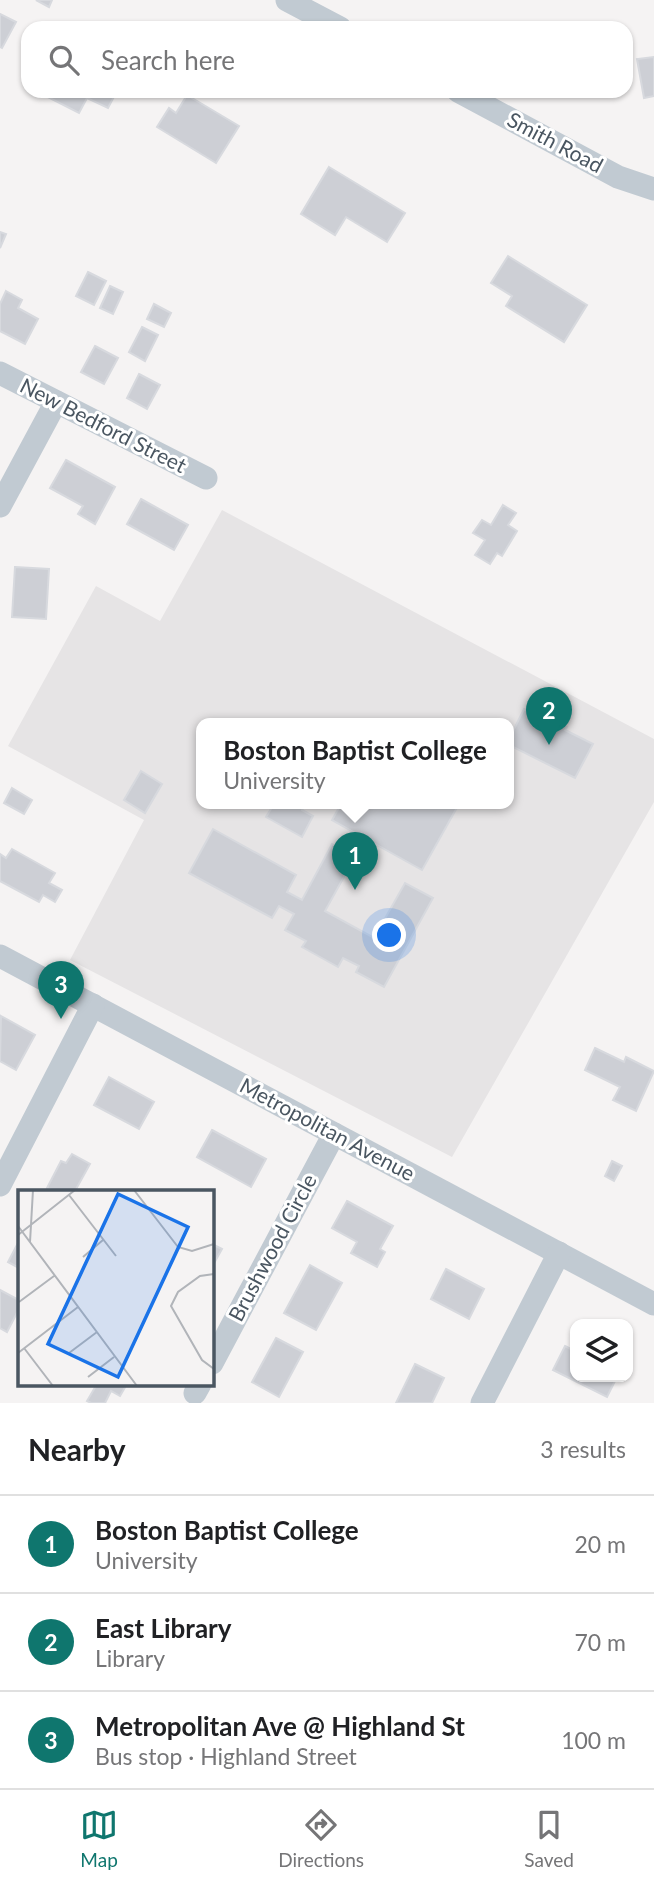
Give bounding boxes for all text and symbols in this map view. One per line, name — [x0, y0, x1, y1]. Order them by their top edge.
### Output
search box — [21, 21, 633, 98]
icon: search — [45, 41, 83, 79]
text: Search here — [101, 44, 235, 76]
street label: Smith Road — [504, 106, 608, 177]
street label: New Bedford Street — [16, 372, 191, 478]
pin: 2 — [526, 687, 572, 745]
popup — [196, 718, 514, 809]
text: Boston Baptist College — [223, 734, 487, 766]
text: University — [223, 766, 326, 794]
pin: 1 — [332, 832, 378, 890]
your location — [372, 918, 406, 952]
pin: 3 — [38, 961, 84, 1019]
street label: Metropolitan Avenue — [236, 1072, 419, 1185]
street label: Brushwood Circle — [222, 1169, 321, 1325]
inset map — [18, 1190, 214, 1386]
map controls — [570, 1319, 633, 1382]
button: layers — [570, 1319, 633, 1382]
text: Nearby — [28, 1431, 126, 1467]
text: 3 results — [540, 1435, 626, 1463]
text: Boston Baptist College — [95, 1514, 359, 1546]
text: 1 — [44, 1530, 58, 1558]
text: 20 m — [575, 1530, 626, 1558]
text: University — [95, 1546, 198, 1574]
text: East Library — [95, 1612, 232, 1644]
text: 2 — [44, 1628, 58, 1656]
text: 70 m — [575, 1628, 626, 1656]
text: Library — [95, 1644, 165, 1672]
text: Metropolitan Ave @ Highland St — [95, 1710, 465, 1742]
text: 3 — [44, 1726, 58, 1754]
text: 100 m — [561, 1726, 626, 1754]
text: Bus stop · Highland Street — [95, 1742, 357, 1770]
tab: Map — [80, 1806, 118, 1871]
tab: Directions — [278, 1806, 364, 1871]
tab: Saved — [524, 1806, 574, 1871]

